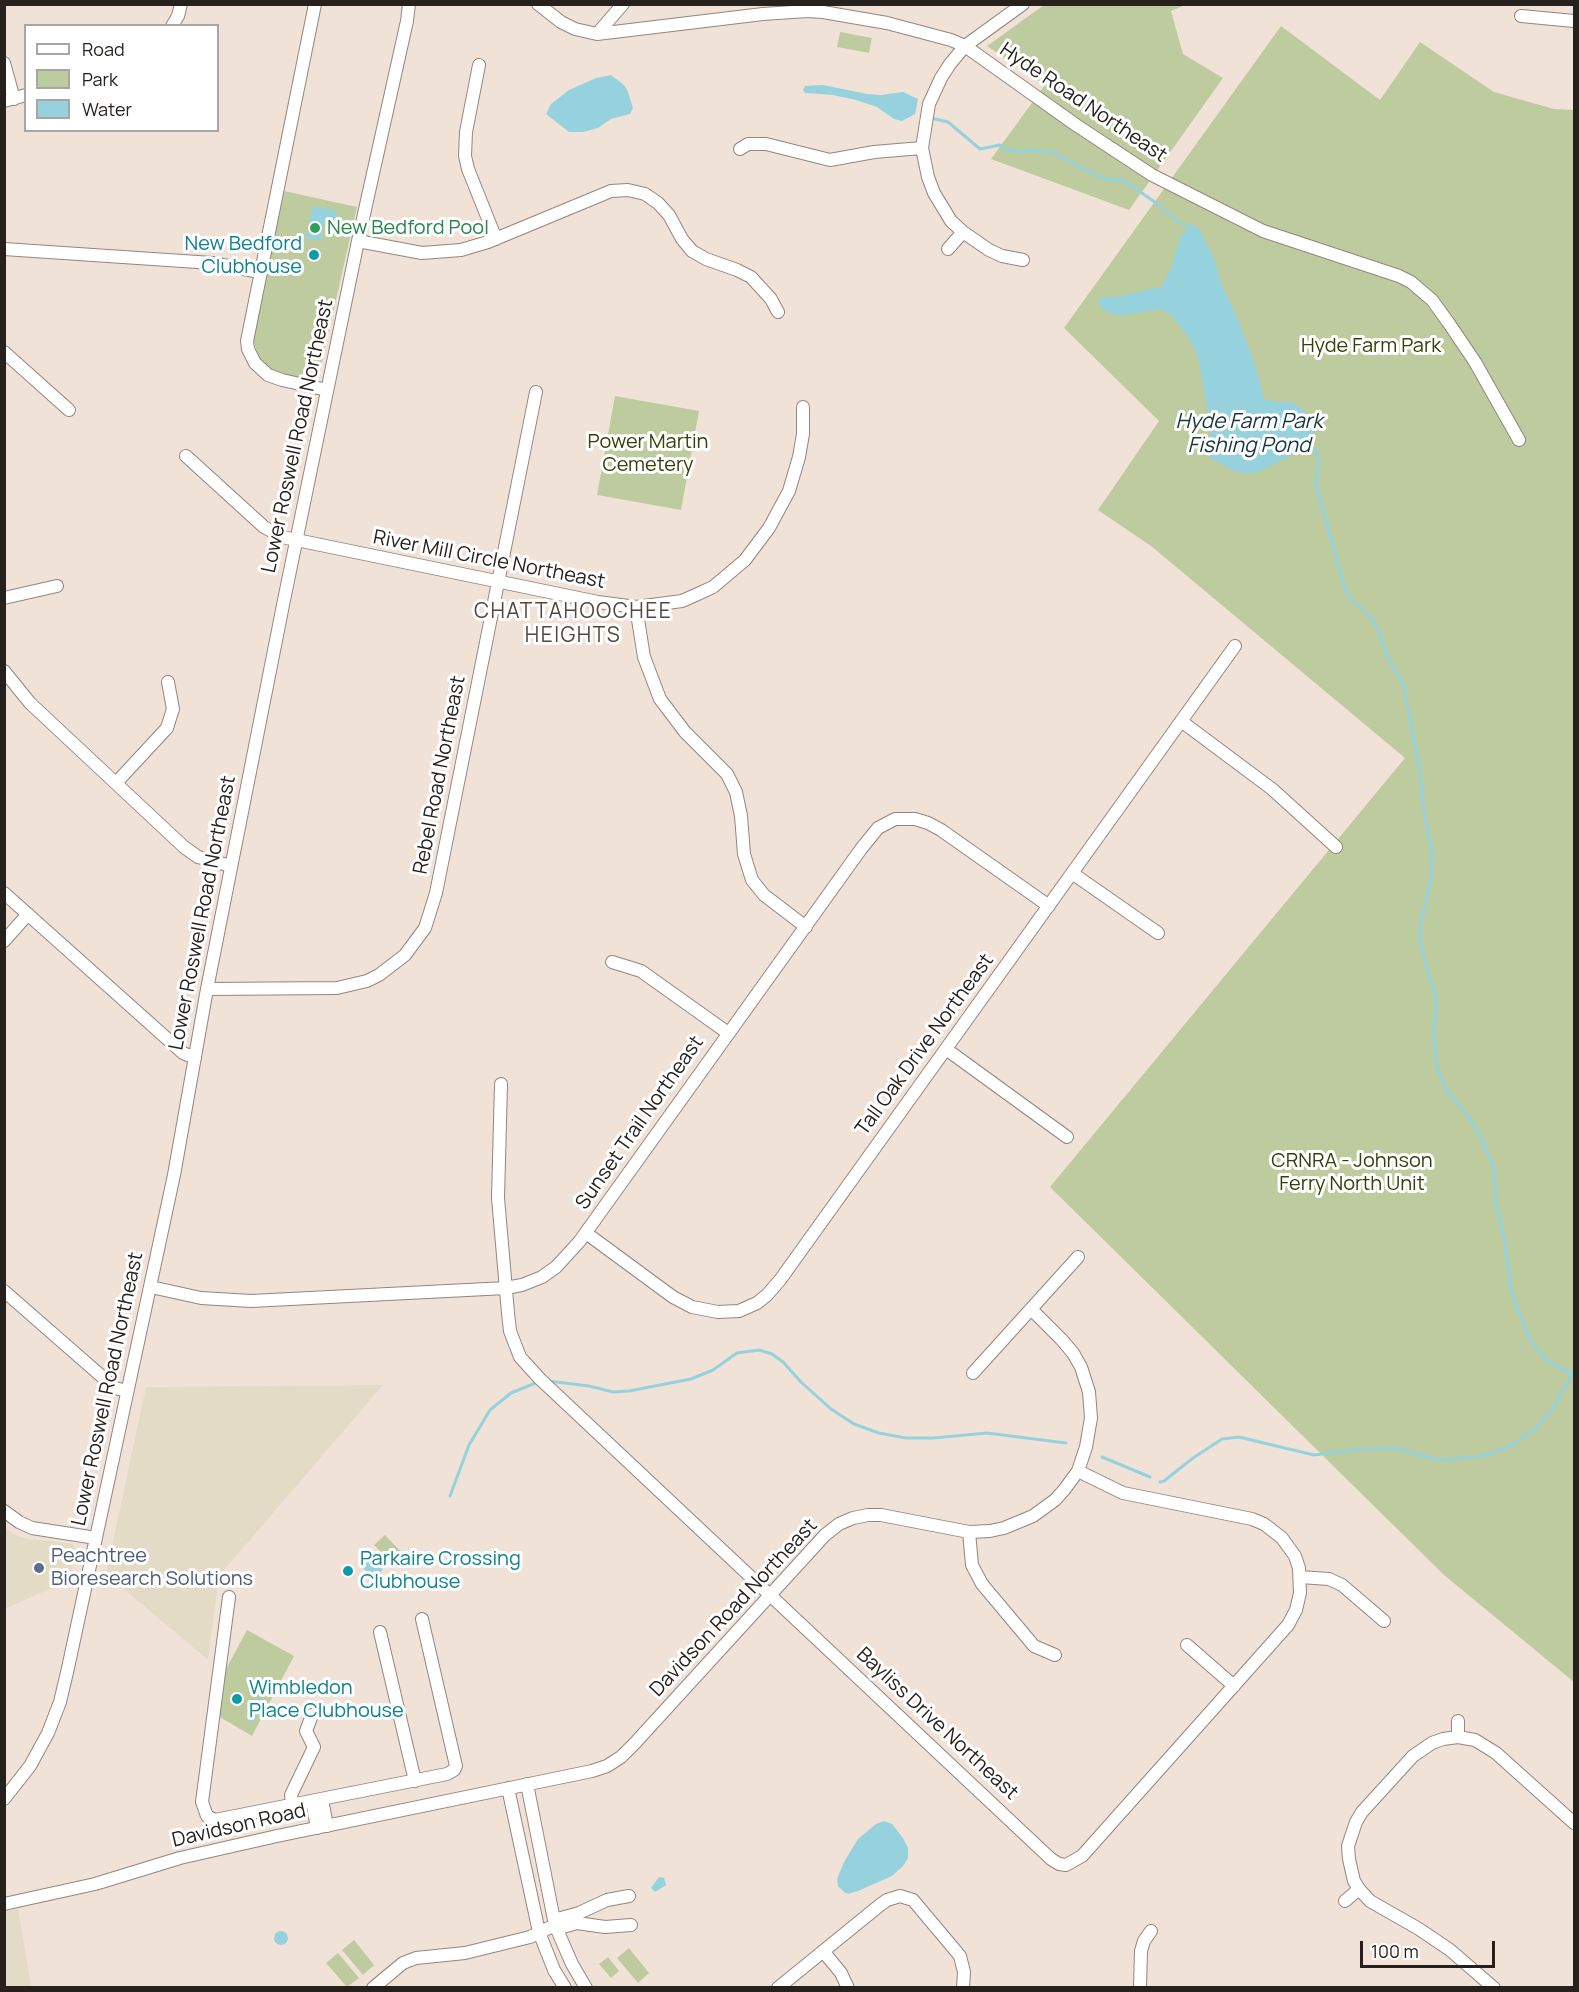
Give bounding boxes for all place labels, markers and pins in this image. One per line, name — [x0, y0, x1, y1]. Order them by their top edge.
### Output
place label: New Bedford Pool — [327, 216, 489, 240]
marker: New Bedford Pool — [308, 221, 322, 235]
place label: New Bedford Clubhouse — [184, 232, 302, 279]
marker: New Bedford Clubhouse — [307, 248, 321, 262]
place label: Peachtree Bioresearch Solutions — [51, 1544, 253, 1591]
place label: Parkaire Crossing Clubhouse — [360, 1547, 521, 1594]
marker: Peachtree Bioresearch Solutions — [32, 1561, 46, 1575]
marker: Parkaire Crossing Clubhouse — [341, 1564, 355, 1578]
place label: Wimbledon Place Clubhouse — [249, 1676, 404, 1723]
marker: Wimbledon Place Clubhouse — [230, 1692, 244, 1706]

